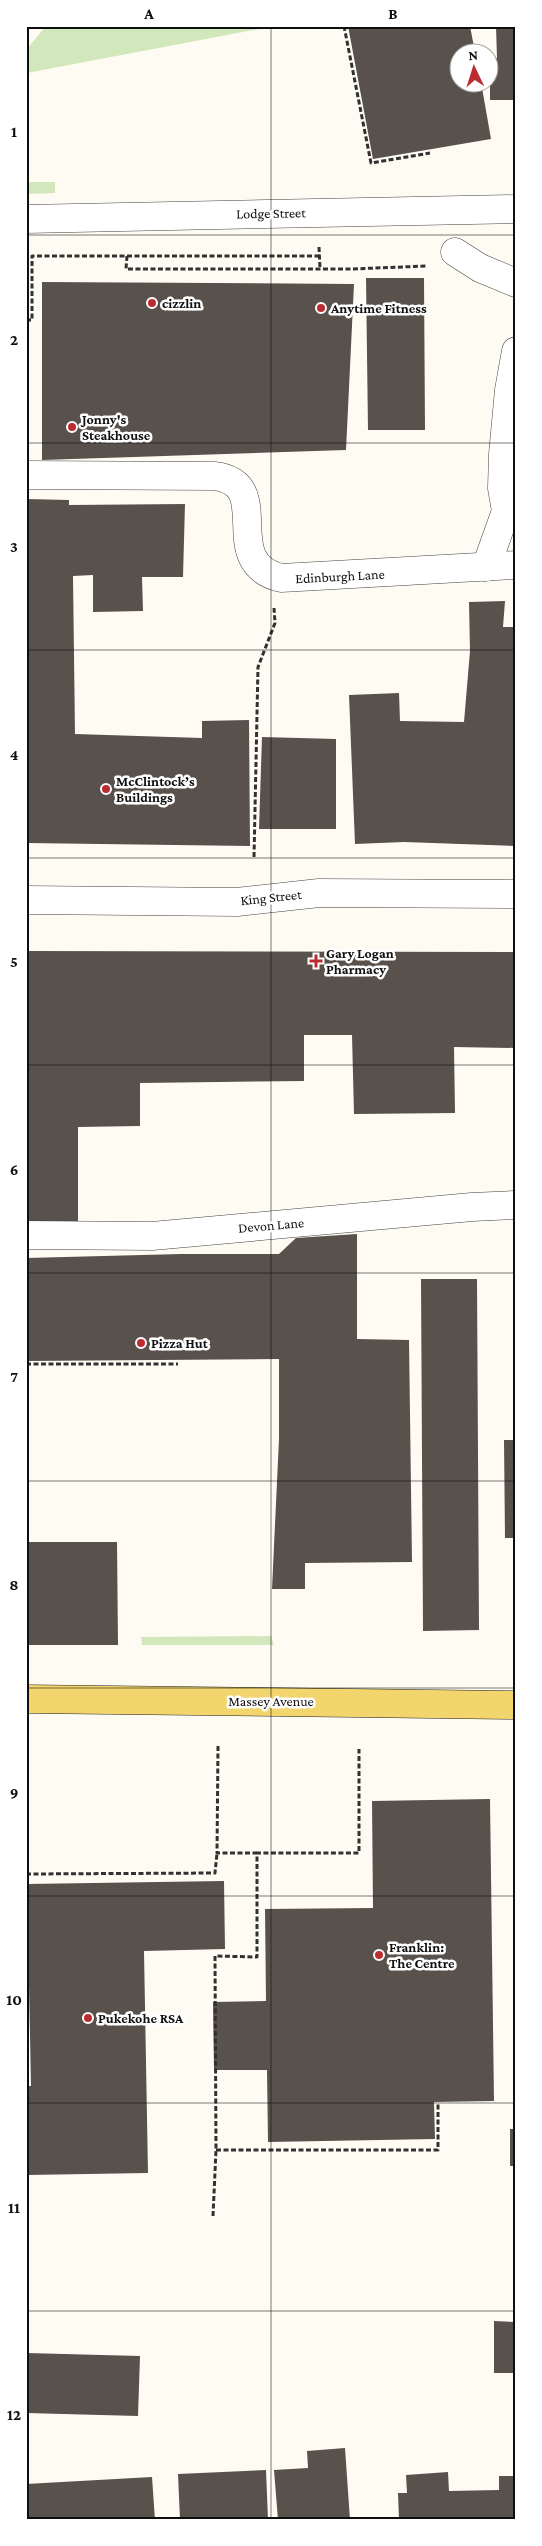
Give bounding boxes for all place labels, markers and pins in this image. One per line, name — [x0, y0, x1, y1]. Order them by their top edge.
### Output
place label: cizzlin — [162, 295, 201, 311]
marker: cizzlin — [146, 297, 158, 309]
place label: Anytime Fitness — [330, 300, 427, 316]
marker: Anytime Fitness — [315, 302, 327, 314]
place label: Jonny's Steakhouse — [80, 411, 151, 443]
marker: Jonny's Steakhouse — [66, 421, 78, 433]
place label: McClintock’s Buildings — [116, 773, 195, 805]
marker: McClintock’s Buildings — [100, 783, 112, 795]
place label: Gary Logan Pharmacy — [326, 945, 394, 977]
marker: Gary Logan Pharmacy — [310, 955, 322, 967]
place label: Pizza Hut — [151, 1335, 209, 1351]
marker: Pizza Hut — [135, 1337, 147, 1349]
place label: Franklin: The Centre — [389, 1939, 455, 1971]
marker: Franklin: The Centre — [373, 1949, 385, 1961]
place label: Pukekohe RSA — [98, 2010, 184, 2026]
marker: Pukekohe RSA — [82, 2012, 94, 2024]

